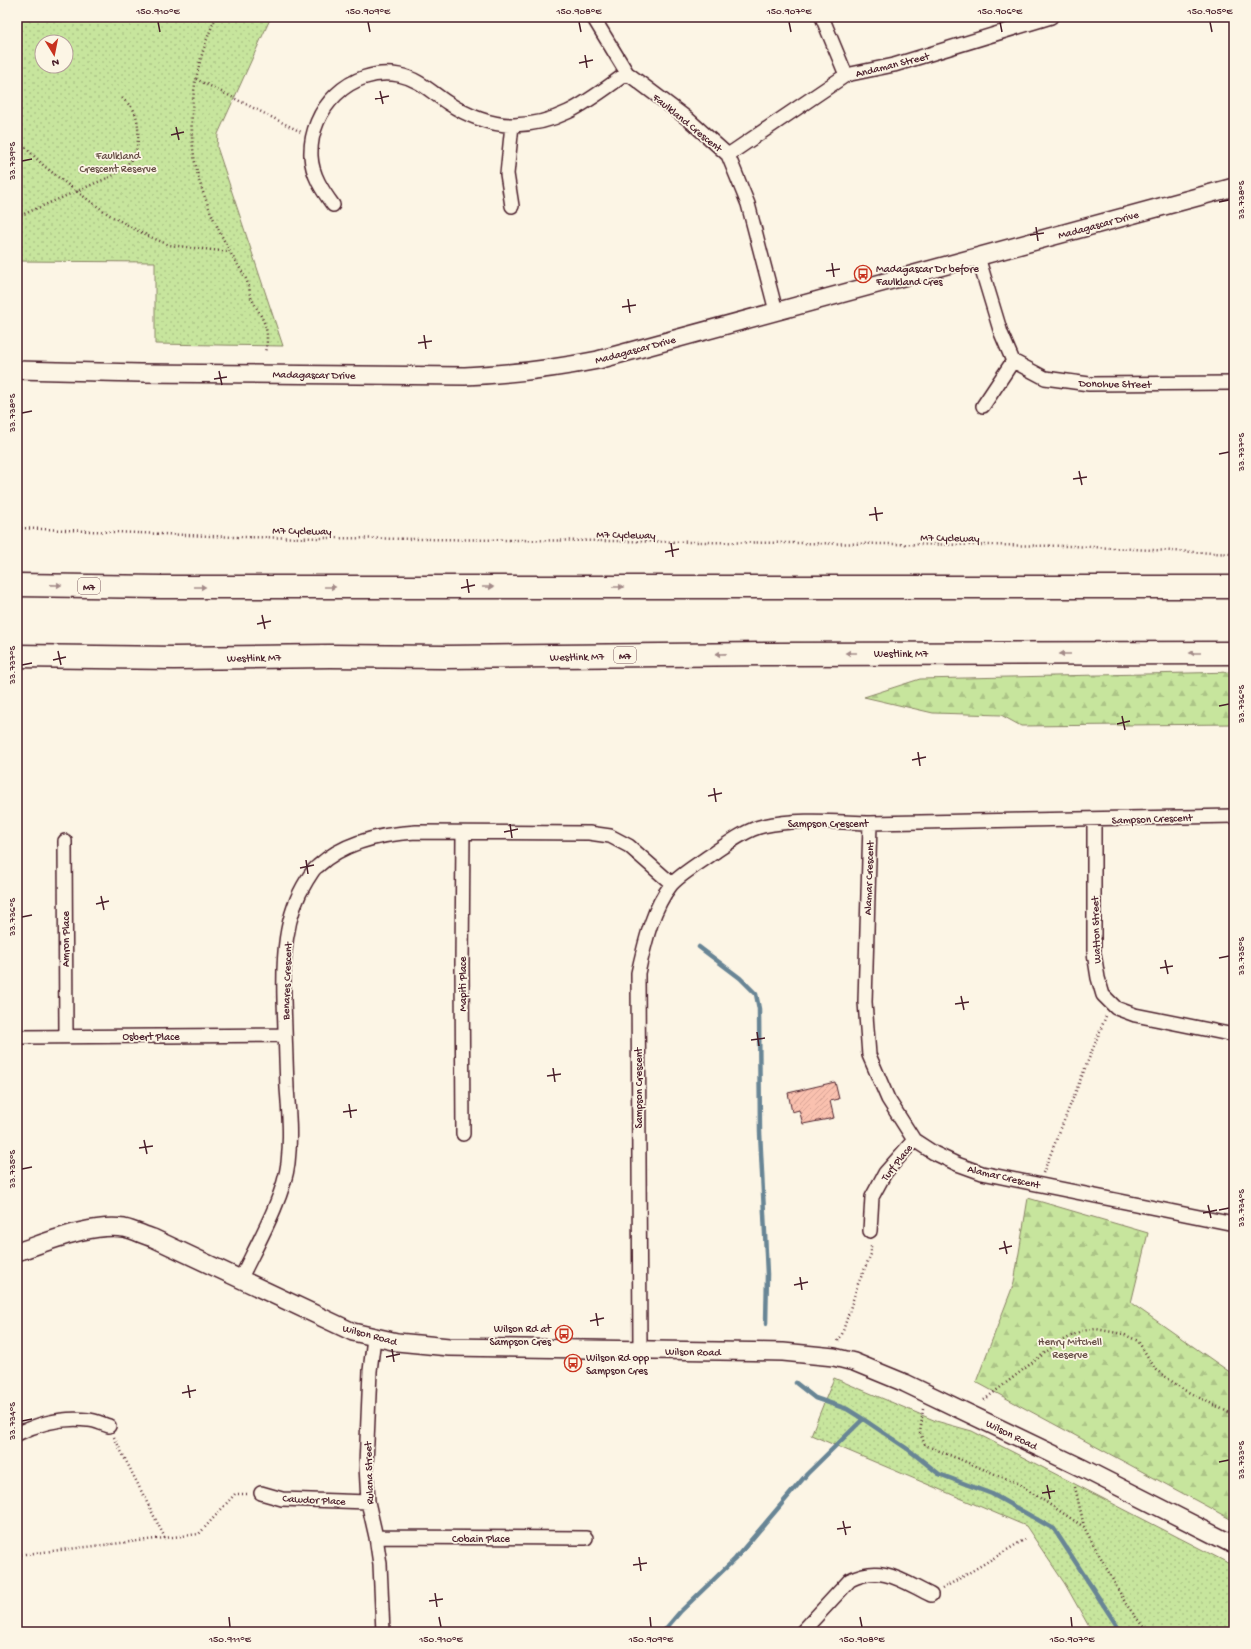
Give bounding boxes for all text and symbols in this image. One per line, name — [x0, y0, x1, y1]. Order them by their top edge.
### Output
text: 150.910°E — [135, 6, 181, 18]
text: 150.909°E — [345, 6, 391, 18]
text: 150.908°E — [555, 6, 602, 18]
text: 150.907°E — [766, 6, 812, 18]
text: 150.906°E — [977, 6, 1023, 18]
text: 150.905°E — [1187, 6, 1233, 18]
north arrow — [34, 34, 74, 74]
street label: Andaman Street — [854, 51, 932, 81]
text: N — [51, 55, 60, 68]
street label: Faulkland Crescent — [649, 91, 725, 156]
text: 33.739°S — [7, 142, 19, 181]
park label: Faulkland Crescent Reserve — [80, 151, 157, 176]
text: 33.738°S — [1236, 180, 1248, 220]
street label: Madagascar Drive — [1057, 209, 1140, 242]
place label: Madagascar Dr before Faulkland Cres — [875, 263, 979, 289]
bus stop icon: Madagascar Dr before Faulkland Cres — [853, 264, 873, 284]
street label: Madagascar Drive — [594, 334, 677, 367]
street label: Madagascar Drive — [272, 369, 356, 383]
street label: Donohue Street — [1078, 378, 1153, 392]
text: 33.738°S — [7, 393, 19, 433]
text: 33.737°S — [1236, 433, 1248, 472]
street label: M7 Cycleway — [272, 525, 332, 539]
street label: M7 Cycleway — [596, 529, 656, 543]
street label: M7 Cycleway — [920, 532, 980, 546]
road number: M7 — [78, 578, 100, 594]
one-way arrow — [50, 582, 63, 588]
one-way arrow — [194, 584, 207, 590]
one-way arrow — [324, 584, 337, 590]
one-way arrow — [482, 584, 495, 590]
one-way arrow — [612, 584, 625, 590]
text: 33.737°S — [7, 646, 19, 685]
road number: M7 — [614, 647, 636, 663]
street label: Westlink M7 — [874, 649, 929, 661]
one-way arrow — [844, 650, 857, 656]
one-way arrow — [1188, 650, 1201, 656]
one-way arrow — [714, 651, 727, 657]
one-way arrow — [1058, 651, 1071, 657]
street label: Westlink M7 — [550, 652, 605, 664]
street label: Westlink M7 — [227, 653, 282, 665]
text: 33.736°S — [1236, 685, 1248, 724]
street label: Sampson Crescent — [1112, 813, 1194, 827]
street label: Sampson Crescent — [788, 819, 870, 831]
street label: Alamar Crescent — [863, 839, 877, 915]
street label: Watton Street — [1090, 895, 1104, 964]
text: 33.736°S — [7, 898, 19, 937]
street label: Amron Place — [61, 911, 73, 967]
text: 33.735°S — [1236, 936, 1248, 976]
street label: Benares Crescent — [281, 941, 295, 1021]
street label: Mapiti Place — [458, 956, 470, 1012]
street label: Osbert Place — [122, 1032, 180, 1044]
street label: Sampson Crescent — [634, 1046, 646, 1128]
street label: Turf Place — [878, 1142, 916, 1185]
text: 33.735°S — [7, 1149, 19, 1189]
street label: Alamar Crescent — [966, 1164, 1042, 1192]
text: 33.734°S — [1236, 1189, 1248, 1228]
street label: Wilson Road — [341, 1323, 399, 1349]
place label: Wilson Rd at Sampson Cres — [489, 1324, 552, 1349]
bus stop icon: Wilson Rd at Sampson Cres — [554, 1324, 574, 1344]
park label: Henry Mitchell Reserve — [1038, 1337, 1102, 1362]
street label: Wilson Road — [665, 1347, 723, 1360]
bus stop icon: Wilson Rd opp Sampson Cres — [563, 1353, 583, 1373]
place label: Wilson Rd opp Sampson Cres — [586, 1353, 650, 1378]
text: 33.734°S — [7, 1402, 19, 1441]
street label: Wilson Road — [983, 1418, 1040, 1454]
street label: Rulana Street — [363, 1440, 377, 1504]
text: 33.733°S — [1236, 1441, 1248, 1480]
street label: Cawdor Place — [282, 1493, 346, 1509]
street label: Cobain Place — [452, 1534, 510, 1546]
text: 150.911°E — [208, 1634, 252, 1646]
text: 150.910°E — [418, 1634, 464, 1646]
text: 150.909°E — [628, 1634, 674, 1646]
text: 150.908°E — [838, 1634, 885, 1646]
text: 150.907°E — [1049, 1634, 1095, 1646]

